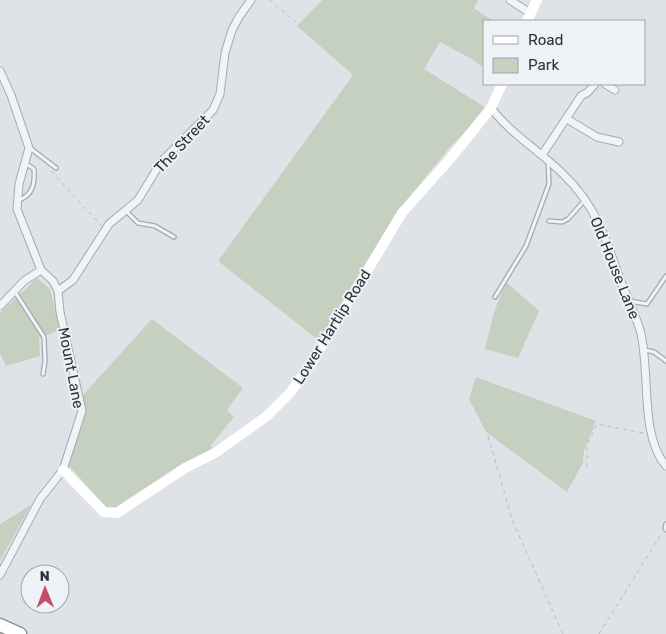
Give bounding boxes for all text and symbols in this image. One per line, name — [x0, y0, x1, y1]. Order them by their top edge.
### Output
legend — [483, 20, 646, 85]
text: Road — [528, 31, 564, 49]
text: Park — [528, 56, 559, 74]
street label: The Street — [151, 111, 214, 177]
street label: Old House Lane — [586, 214, 644, 322]
street label: Lower Hartlip Road — [289, 266, 375, 388]
street label: Mount Lane — [54, 326, 88, 410]
north arrow — [20, 564, 70, 614]
text: N — [40, 568, 50, 585]

